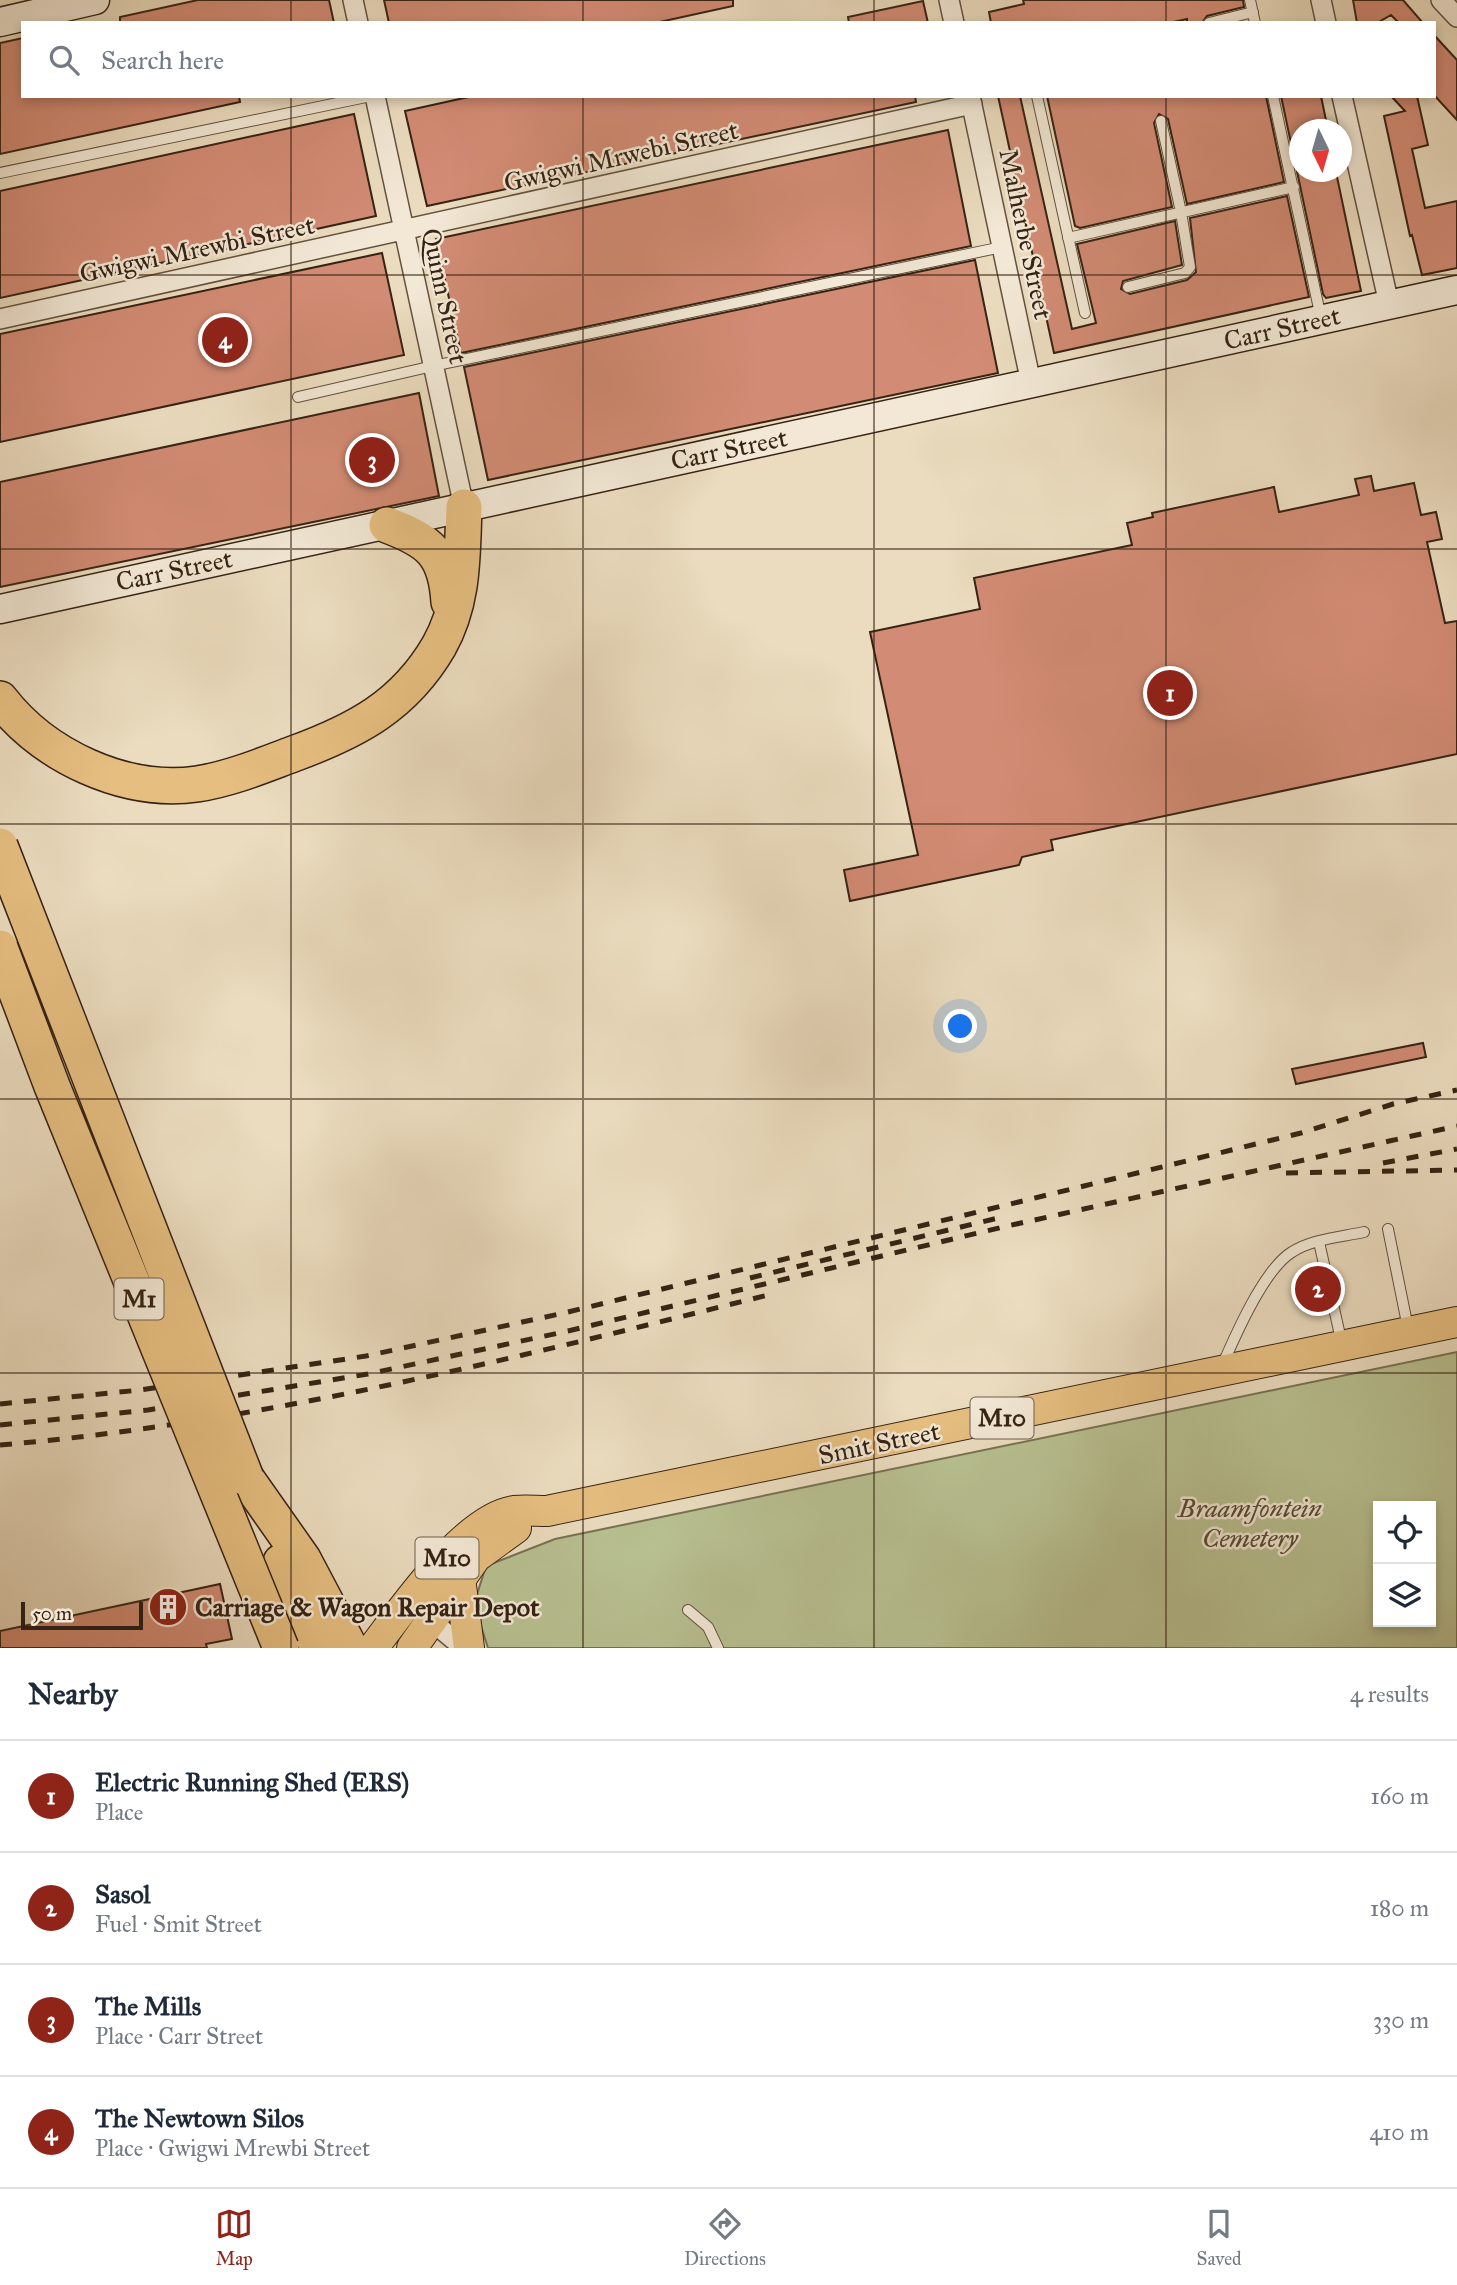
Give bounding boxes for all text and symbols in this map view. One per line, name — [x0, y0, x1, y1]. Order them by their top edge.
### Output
search box — [21, 21, 1436, 98]
icon: search — [45, 41, 83, 79]
text: Search here — [101, 44, 224, 76]
street label: Gwigwi Mrwebi Street — [501, 113, 741, 199]
north arrow — [1289, 119, 1352, 182]
street label: Malherbe Street — [992, 146, 1060, 322]
street label: Gwigwi Mrewbi Street — [77, 208, 317, 290]
street label: Quinn Street — [415, 225, 475, 367]
street label: Carr Street — [1221, 299, 1343, 357]
pin: 4 — [202, 314, 248, 366]
street label: Carr Street — [668, 421, 790, 477]
pin: 3 — [349, 434, 395, 486]
street label: Carr Street — [113, 542, 235, 598]
pin: 1 — [1147, 667, 1193, 719]
your location — [943, 1009, 977, 1043]
pin: 2 — [1295, 1263, 1341, 1315]
road number: M1 — [114, 1279, 164, 1320]
road number: M10 — [970, 1398, 1034, 1438]
street label: Smit Street — [815, 1415, 943, 1471]
park label: Braamfontein Cemetery — [1177, 1492, 1322, 1554]
map controls — [1373, 1501, 1436, 1627]
button: locate — [1373, 1501, 1436, 1564]
road number: M10 — [416, 1538, 478, 1578]
button: layers — [1373, 1564, 1436, 1627]
building icon: Carriage & Wagon Repair Depot — [147, 1586, 189, 1628]
place label: Carriage & Wagon Repair Depot — [195, 1591, 540, 1624]
scale bar — [21, 1599, 144, 1631]
text: 50 m — [32, 1602, 72, 1625]
text: Nearby — [28, 1676, 118, 1712]
text: 4 results — [1350, 1680, 1429, 1708]
text: Electric Running Shed (ERS) — [95, 1766, 409, 1798]
text: 1 — [46, 1782, 56, 1810]
text: 160 m — [1371, 1782, 1429, 1810]
text: Place — [95, 1798, 143, 1826]
text: Sasol — [95, 1878, 151, 1910]
text: 2 — [45, 1894, 57, 1922]
text: 180 m — [1370, 1894, 1429, 1922]
text: Fuel · Smit Street — [95, 1910, 262, 1938]
text: The Mills — [95, 1990, 201, 2022]
text: 3 — [46, 2006, 56, 2034]
text: 330 m — [1373, 2006, 1429, 2034]
text: Place · Carr Street — [95, 2022, 263, 2050]
text: The Newtown Silos — [95, 2102, 304, 2134]
text: 4 — [45, 2118, 57, 2146]
text: 410 m — [1370, 2118, 1429, 2146]
text: Place · Gwigwi Mrewbi Street — [95, 2134, 370, 2162]
tab: Map — [215, 2205, 253, 2270]
tab: Directions — [684, 2205, 766, 2270]
tab: Saved — [1197, 2205, 1242, 2270]

